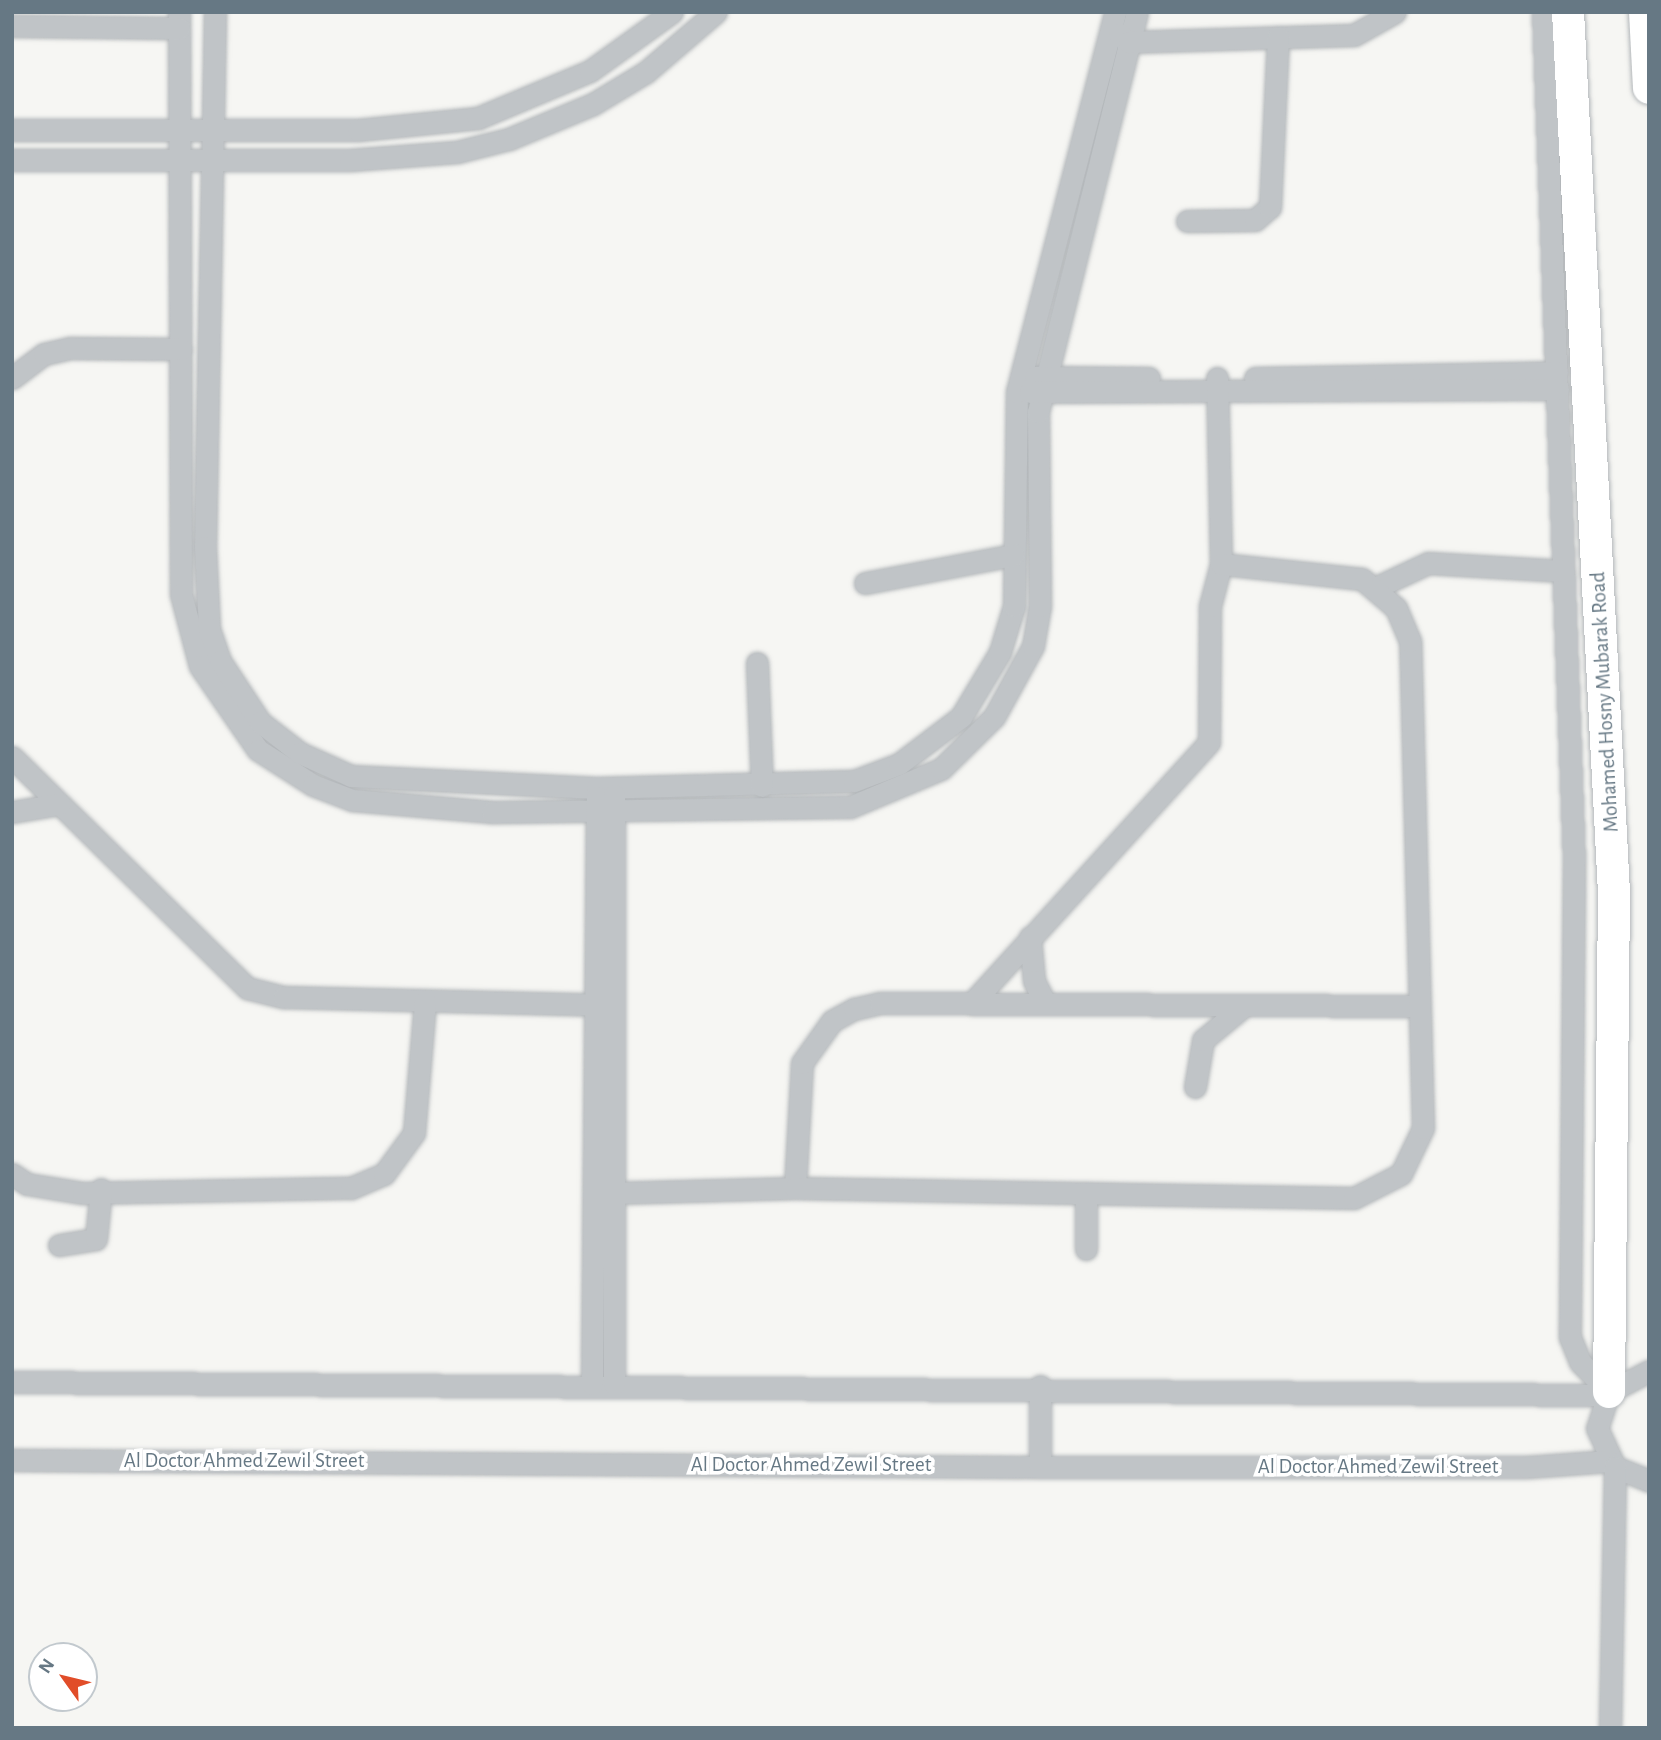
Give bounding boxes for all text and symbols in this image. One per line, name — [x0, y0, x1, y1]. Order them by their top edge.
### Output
street label: Mohamed Hosny Mubarak Road — [1586, 571, 1624, 833]
street label: Al Doctor Ahmed Zewil Street — [124, 1448, 364, 1474]
street label: Al Doctor Ahmed Zewil Street — [691, 1452, 931, 1478]
street label: Al Doctor Ahmed Zewil Street — [1258, 1454, 1498, 1480]
north arrow — [28, 1642, 98, 1712]
text: N — [35, 1655, 58, 1677]

